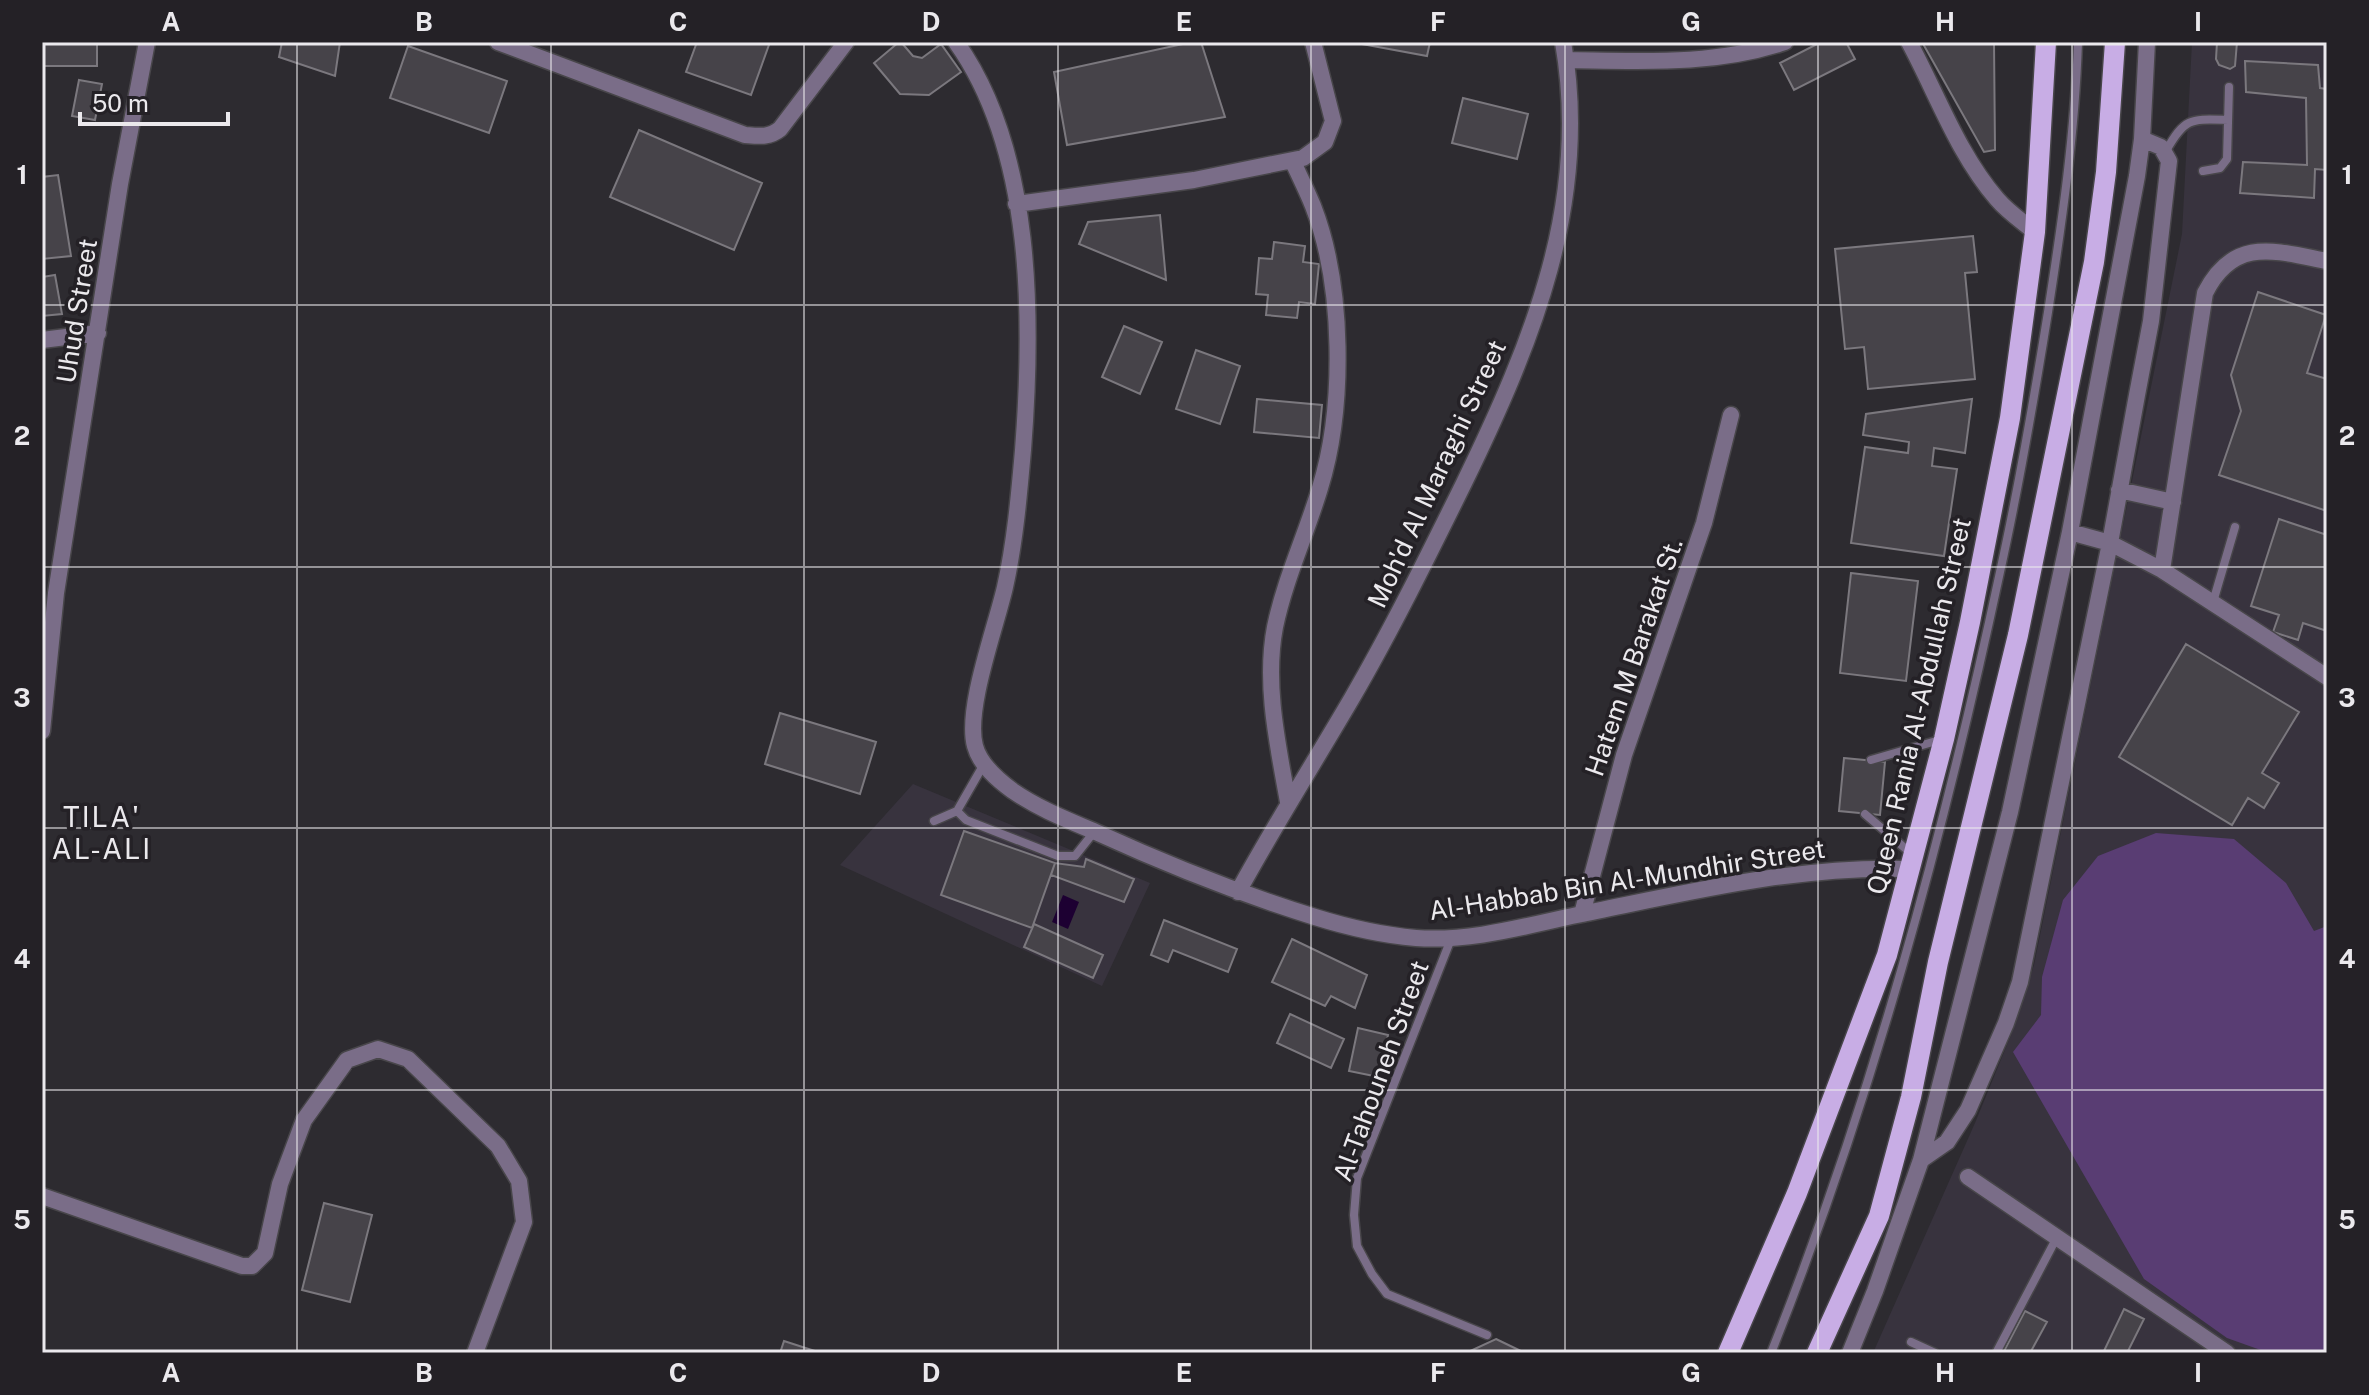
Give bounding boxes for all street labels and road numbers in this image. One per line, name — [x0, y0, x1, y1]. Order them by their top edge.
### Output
street label: Uhud Street — [50, 236, 103, 385]
street label: Moh'd Al Maraghi Street — [1361, 335, 1512, 613]
street label: Queen Rania Al-Abdullah Street — [1860, 514, 1977, 897]
street label: Hatem M Barakat St. — [1578, 534, 1689, 780]
street label: Al-Habbab Bin Al-Mundhir Street — [1427, 833, 1827, 926]
street label: Al-Tahouneh Street — [1326, 956, 1435, 1185]

